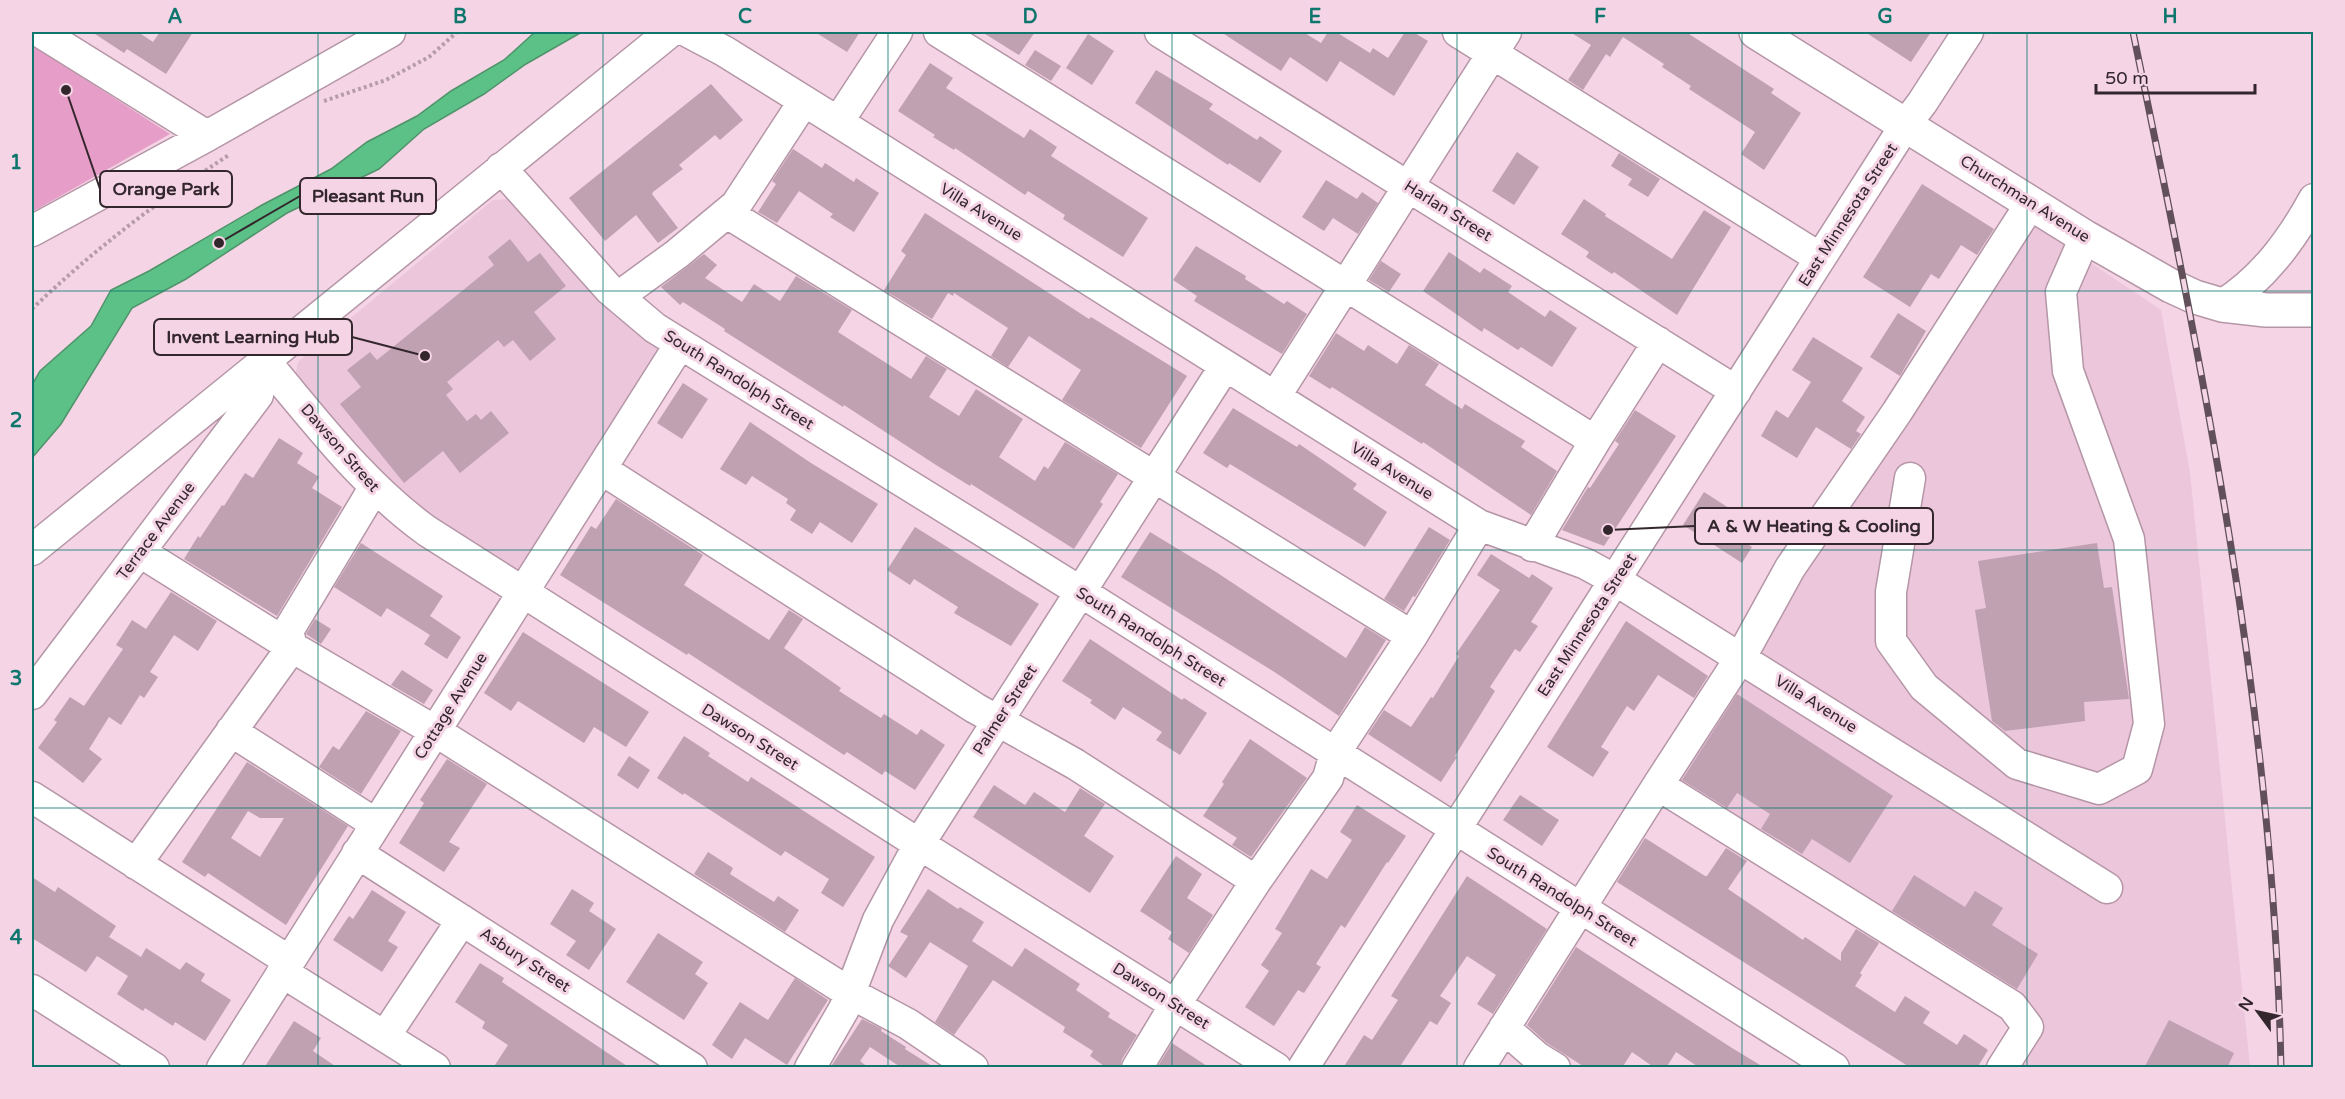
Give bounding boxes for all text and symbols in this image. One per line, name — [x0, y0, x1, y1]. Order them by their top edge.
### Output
text: A — [168, 5, 183, 29]
text: B — [453, 5, 467, 29]
text: C — [738, 5, 752, 29]
text: D — [1022, 5, 1038, 29]
text: E — [1309, 5, 1322, 29]
text: F — [1594, 5, 1606, 29]
text: G — [1877, 5, 1893, 29]
text: H — [2162, 5, 2178, 29]
scale bar — [2096, 57, 2255, 95]
text: 50 m — [2105, 67, 2149, 89]
street label: East Minnesota Street — [1794, 139, 1902, 291]
text: 1 — [10, 151, 22, 175]
street label: Churchman Avenue — [1956, 151, 2094, 247]
callout: Orange Park — [100, 171, 232, 207]
street label: Harlan Street — [1400, 176, 1496, 246]
text: Orange Park — [112, 178, 220, 200]
callout: Pleasant Run — [300, 178, 436, 214]
street label: Villa Avenue — [936, 179, 1026, 245]
text: Pleasant Run — [312, 185, 424, 207]
callout: Invent Learning Hub — [154, 319, 352, 355]
text: Invent Learning Hub — [166, 326, 340, 348]
street label: South Randolph Street — [660, 326, 818, 434]
street label: Dawson Street — [296, 400, 384, 496]
text: 2 — [10, 409, 22, 433]
street label: Villa Avenue — [1347, 438, 1437, 504]
street label: Terrace Avenue — [113, 478, 199, 584]
callout: A & W Heating & Cooling — [1695, 508, 1933, 544]
text: A & W Heating & Cooling — [1707, 515, 1921, 537]
street label: East Minnesota Street — [1533, 549, 1641, 701]
street label: South Randolph Street — [1072, 583, 1230, 691]
street label: Cottage Avenue — [410, 649, 492, 763]
street label: Palmer Street — [969, 661, 1041, 759]
text: 3 — [10, 667, 22, 691]
street label: Villa Avenue — [1771, 671, 1861, 737]
street label: Dawson Street — [698, 699, 802, 775]
street label: South Randolph Street — [1483, 843, 1641, 951]
street label: Asbury Street — [476, 923, 574, 997]
text: 4 — [10, 926, 23, 950]
street label: Dawson Street — [1109, 958, 1213, 1034]
north arrow — [2228, 982, 2288, 1042]
text: N — [2234, 994, 2258, 1015]

